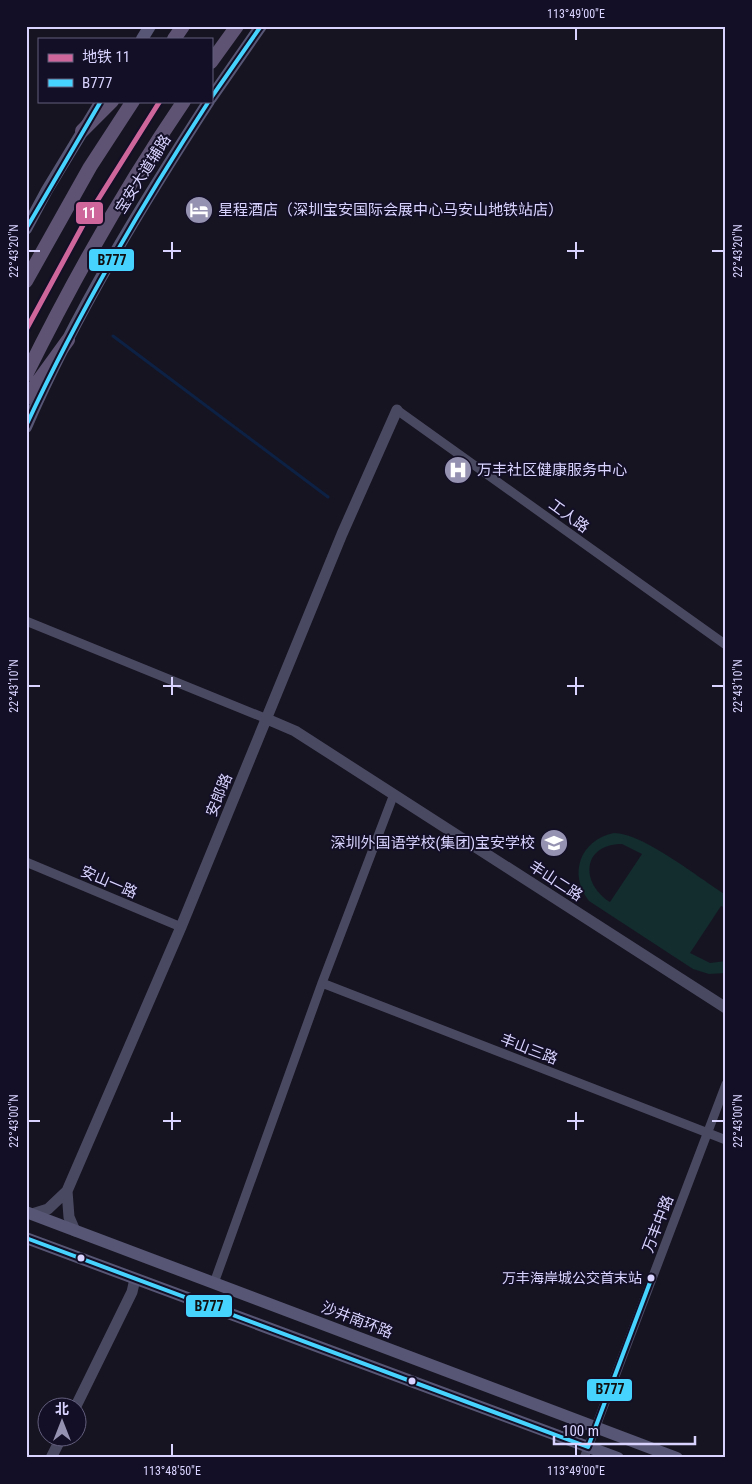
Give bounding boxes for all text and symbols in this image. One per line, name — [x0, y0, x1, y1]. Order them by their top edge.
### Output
text: 113°49'00"E — [547, 7, 605, 21]
legend — [38, 38, 212, 102]
text: 地铁 11 — [82, 48, 130, 66]
text: B777 — [82, 74, 112, 92]
street label: 宝安大道辅路 — [112, 131, 174, 217]
hotel icon: 星程酒店（深圳宝安国际会展中心马安山地铁站店） — [184, 195, 214, 225]
line badge: 11 — [75, 201, 104, 225]
place label: 星程酒店（深圳宝安国际会展中心马安山地铁站店） — [218, 201, 563, 219]
text: 11 — [82, 205, 96, 221]
text: 22°43'20"N — [7, 224, 21, 278]
text: 22°43'20"N — [731, 224, 745, 278]
line badge: B777 — [88, 248, 135, 272]
text: B777 — [97, 252, 127, 268]
hospital icon: 万丰社区健康服务中心 — [443, 455, 473, 485]
place label: 万丰社区健康服务中心 — [477, 461, 627, 479]
street label: 工人路 — [546, 495, 592, 537]
text: 22°43'10"N — [7, 659, 21, 713]
text: 22°43'10"N — [731, 659, 745, 713]
street label: 安郎路 — [202, 771, 236, 819]
school or university icon: 深圳外国语学校(集团)宝安学校 — [539, 828, 569, 858]
place label: 深圳外国语学校(集团)宝安学校 — [331, 834, 535, 852]
street label: 丰山二路 — [526, 857, 586, 905]
street label: 安山一路 — [78, 862, 140, 902]
street label: 丰山三路 — [498, 1030, 560, 1068]
text: 22°43'00"N — [7, 1094, 21, 1148]
text: 22°43'00"N — [731, 1094, 745, 1148]
street label: 万丰中路 — [639, 1193, 677, 1255]
unlabelled marker — [76, 1253, 86, 1263]
place label: 万丰海岸城公交首末站 — [502, 1270, 642, 1286]
marker: 万丰海岸城公交首末站 — [646, 1273, 656, 1283]
line badge: B777 — [185, 1294, 233, 1318]
text: B777 — [194, 1298, 224, 1314]
street label: 沙井南环路 — [319, 1298, 395, 1342]
unlabelled marker — [407, 1376, 417, 1386]
line badge: B777 — [586, 1378, 633, 1402]
text: B777 — [595, 1381, 625, 1397]
north arrow — [38, 1396, 88, 1446]
text: 北 — [55, 1401, 69, 1417]
scale bar — [554, 1414, 696, 1446]
text: 100 m — [562, 1422, 599, 1440]
text: 113°48'50"E — [143, 1464, 201, 1478]
text: 113°49'00"E — [547, 1464, 605, 1478]

